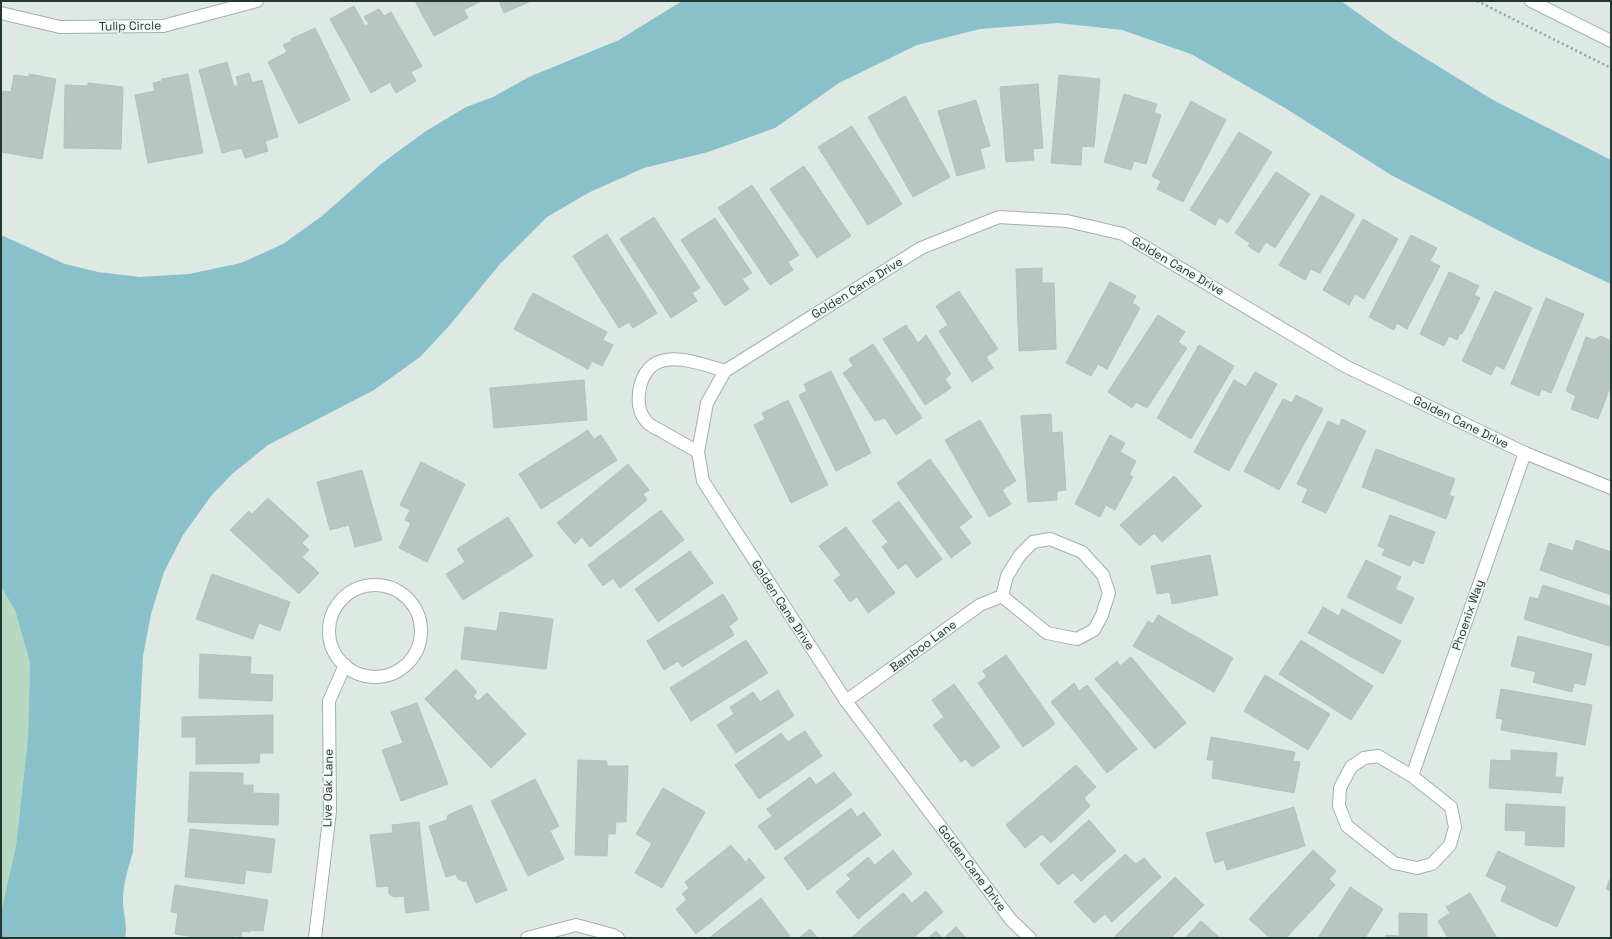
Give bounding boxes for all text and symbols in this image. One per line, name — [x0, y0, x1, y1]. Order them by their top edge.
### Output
street label: Tulip Circle — [99, 17, 161, 35]
street label: Golden Cane Drive — [1129, 233, 1227, 299]
street label: Golden Cane Drive — [808, 254, 906, 322]
street label: Golden Cane Drive — [1411, 392, 1511, 452]
street label: Golden Cane Drive — [748, 557, 818, 653]
street label: Phoenix Way — [1448, 577, 1488, 653]
street label: Bamboo Lane — [886, 616, 960, 676]
street label: Live Oak Lane — [319, 749, 337, 827]
street label: Golden Cane Drive — [934, 821, 1010, 915]

